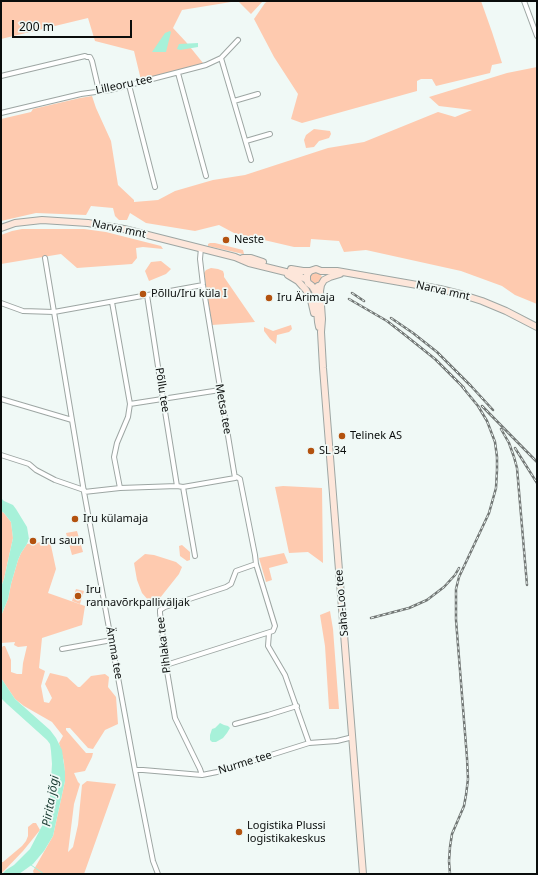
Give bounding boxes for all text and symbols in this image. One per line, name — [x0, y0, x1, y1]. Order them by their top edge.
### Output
scale bar — [14, 12, 134, 38]
text: 200 m — [19, 18, 54, 35]
street label: Lilleoru tee — [94, 73, 154, 97]
street label: Narva mnt — [91, 217, 147, 241]
place label: Neste — [234, 233, 264, 247]
marker: Neste — [221, 235, 231, 245]
street label: Narva mnt — [415, 278, 471, 304]
place label: Põllu/Iru küla I — [151, 287, 227, 301]
marker: Põllu/Iru küla I — [138, 289, 148, 299]
place label: Iru Ärimaja — [277, 291, 335, 305]
marker: Iru Ärimaja — [264, 293, 274, 303]
street label: Põllu tee — [152, 367, 172, 413]
street label: Metsa tee — [212, 383, 234, 435]
place label: Telinek AS — [350, 429, 402, 443]
marker: Telinek AS — [337, 431, 347, 441]
place label: SL 34 — [319, 444, 346, 458]
marker: SL 34 — [306, 446, 316, 456]
place label: Iru külamaja — [83, 512, 148, 526]
marker: Iru külamaja — [70, 514, 80, 524]
place label: Iru saun — [41, 534, 84, 548]
marker: Iru saun — [28, 536, 38, 546]
street label: Saha-Loo tee — [333, 569, 351, 637]
place label: Iru rannavõrkpalliväljak — [86, 583, 190, 609]
marker: Iru rannavõrkpalliväljak — [73, 591, 83, 601]
street label: Pihlaka tee — [154, 616, 174, 674]
street label: Ämma tee — [103, 626, 125, 680]
street label: Nurme tee — [217, 749, 273, 777]
water label: Pirita jõgi — [39, 774, 63, 828]
place label: Logistika Plussi logistikakeskus — [247, 819, 326, 845]
marker: Logistika Plussi logistikakeskus — [234, 827, 244, 837]

